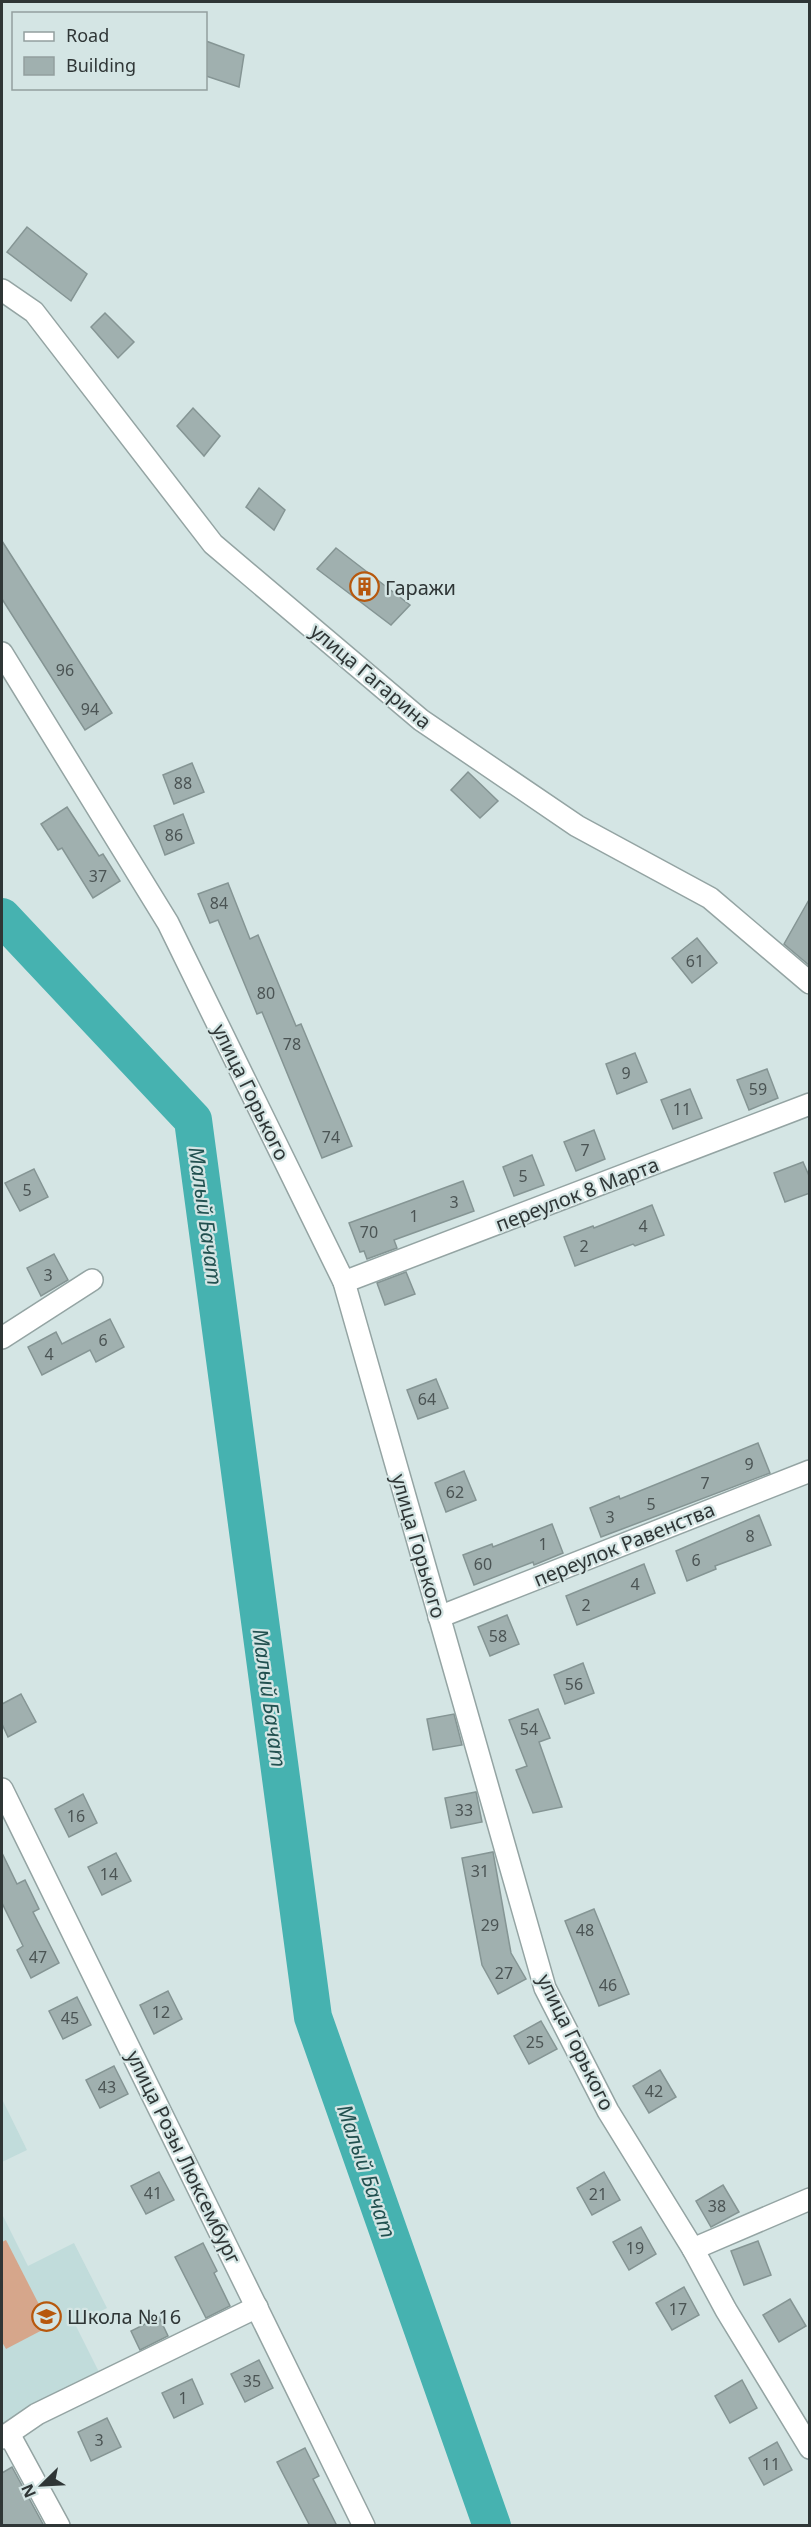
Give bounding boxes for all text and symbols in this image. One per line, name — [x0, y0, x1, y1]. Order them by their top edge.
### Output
legend — [12, 12, 207, 90]
text: Road — [66, 23, 109, 47]
text: Building — [66, 53, 136, 77]
building icon: Гаражи — [348, 571, 380, 603]
place label: Гаражи — [385, 574, 456, 601]
street label: улица Гагарина — [305, 617, 437, 735]
house number: 96 — [56, 659, 74, 681]
house number: 94 — [81, 698, 99, 720]
house number: 88 — [174, 772, 192, 794]
house number: 86 — [165, 824, 183, 846]
house number: 37 — [89, 865, 107, 887]
house number: 84 — [210, 892, 228, 914]
house number: 61 — [686, 950, 704, 972]
house number: 80 — [257, 982, 275, 1004]
street label: улица Горького — [206, 1019, 296, 1165]
house number: 78 — [283, 1033, 301, 1055]
house number: 9 — [621, 1062, 631, 1084]
house number: 59 — [749, 1078, 767, 1100]
house number: 11 — [673, 1098, 691, 1120]
house number: 74 — [322, 1126, 340, 1148]
house number: 7 — [580, 1139, 590, 1161]
water label: Малый Бачат — [182, 1145, 230, 1287]
street label: переулок 8 Марта — [492, 1150, 662, 1238]
house number: 5 — [518, 1165, 528, 1187]
house number: 5 — [22, 1179, 32, 1201]
house number: 3 — [449, 1191, 459, 1213]
house number: 1 — [409, 1205, 419, 1227]
house number: 4 — [638, 1215, 648, 1237]
house number: 70 — [360, 1221, 378, 1243]
house number: 2 — [579, 1235, 589, 1257]
house number: 3 — [43, 1264, 53, 1286]
house number: 6 — [98, 1329, 108, 1351]
house number: 4 — [44, 1343, 54, 1365]
house number: 64 — [418, 1388, 436, 1410]
house number: 9 — [744, 1453, 754, 1475]
street label: улица Горького — [386, 1471, 452, 1621]
house number: 7 — [700, 1472, 710, 1494]
house number: 62 — [446, 1481, 464, 1503]
house number: 5 — [646, 1493, 656, 1515]
street label: переулок Равенства — [529, 1495, 719, 1593]
house number: 3 — [605, 1506, 615, 1528]
house number: 8 — [745, 1525, 755, 1547]
house number: 1 — [538, 1533, 548, 1555]
house number: 6 — [691, 1549, 701, 1571]
house number: 60 — [474, 1553, 492, 1575]
house number: 4 — [630, 1573, 640, 1595]
house number: 2 — [581, 1594, 591, 1616]
house number: 58 — [489, 1625, 507, 1647]
water label: Малый Бачат — [246, 1627, 294, 1769]
house number: 56 — [565, 1673, 583, 1695]
house number: 54 — [520, 1718, 538, 1740]
house number: 33 — [455, 1799, 473, 1821]
house number: 16 — [67, 1805, 85, 1827]
house number: 31 — [471, 1860, 489, 1882]
house number: 14 — [100, 1863, 118, 1885]
house number: 29 — [481, 1914, 499, 1936]
house number: 48 — [576, 1919, 594, 1941]
house number: 47 — [29, 1946, 47, 1968]
house number: 27 — [495, 1962, 513, 1984]
street label: улица Горького — [531, 1969, 621, 2115]
house number: 46 — [599, 1974, 617, 1996]
house number: 12 — [152, 2001, 170, 2023]
house number: 45 — [61, 2007, 79, 2029]
house number: 25 — [526, 2031, 544, 2053]
street label: улица Розы Люксембург — [120, 2046, 248, 2268]
house number: 43 — [98, 2076, 116, 2098]
house number: 42 — [645, 2080, 663, 2102]
water label: Малый Бачат — [331, 2101, 403, 2241]
house number: 41 — [144, 2182, 162, 2204]
house number: 21 — [589, 2183, 607, 2205]
house number: 38 — [708, 2195, 726, 2217]
house number: 19 — [626, 2237, 644, 2259]
house number: 17 — [669, 2298, 687, 2320]
school or university icon: Школа №16 — [30, 2300, 62, 2332]
place label: Школа №16 — [67, 2303, 181, 2330]
house number: 35 — [243, 2370, 261, 2392]
house number: 1 — [178, 2387, 188, 2409]
house number: 3 — [94, 2429, 104, 2451]
house number: 11 — [762, 2453, 780, 2475]
north arrow — [12, 2455, 72, 2515]
text: N — [16, 2481, 41, 2502]

